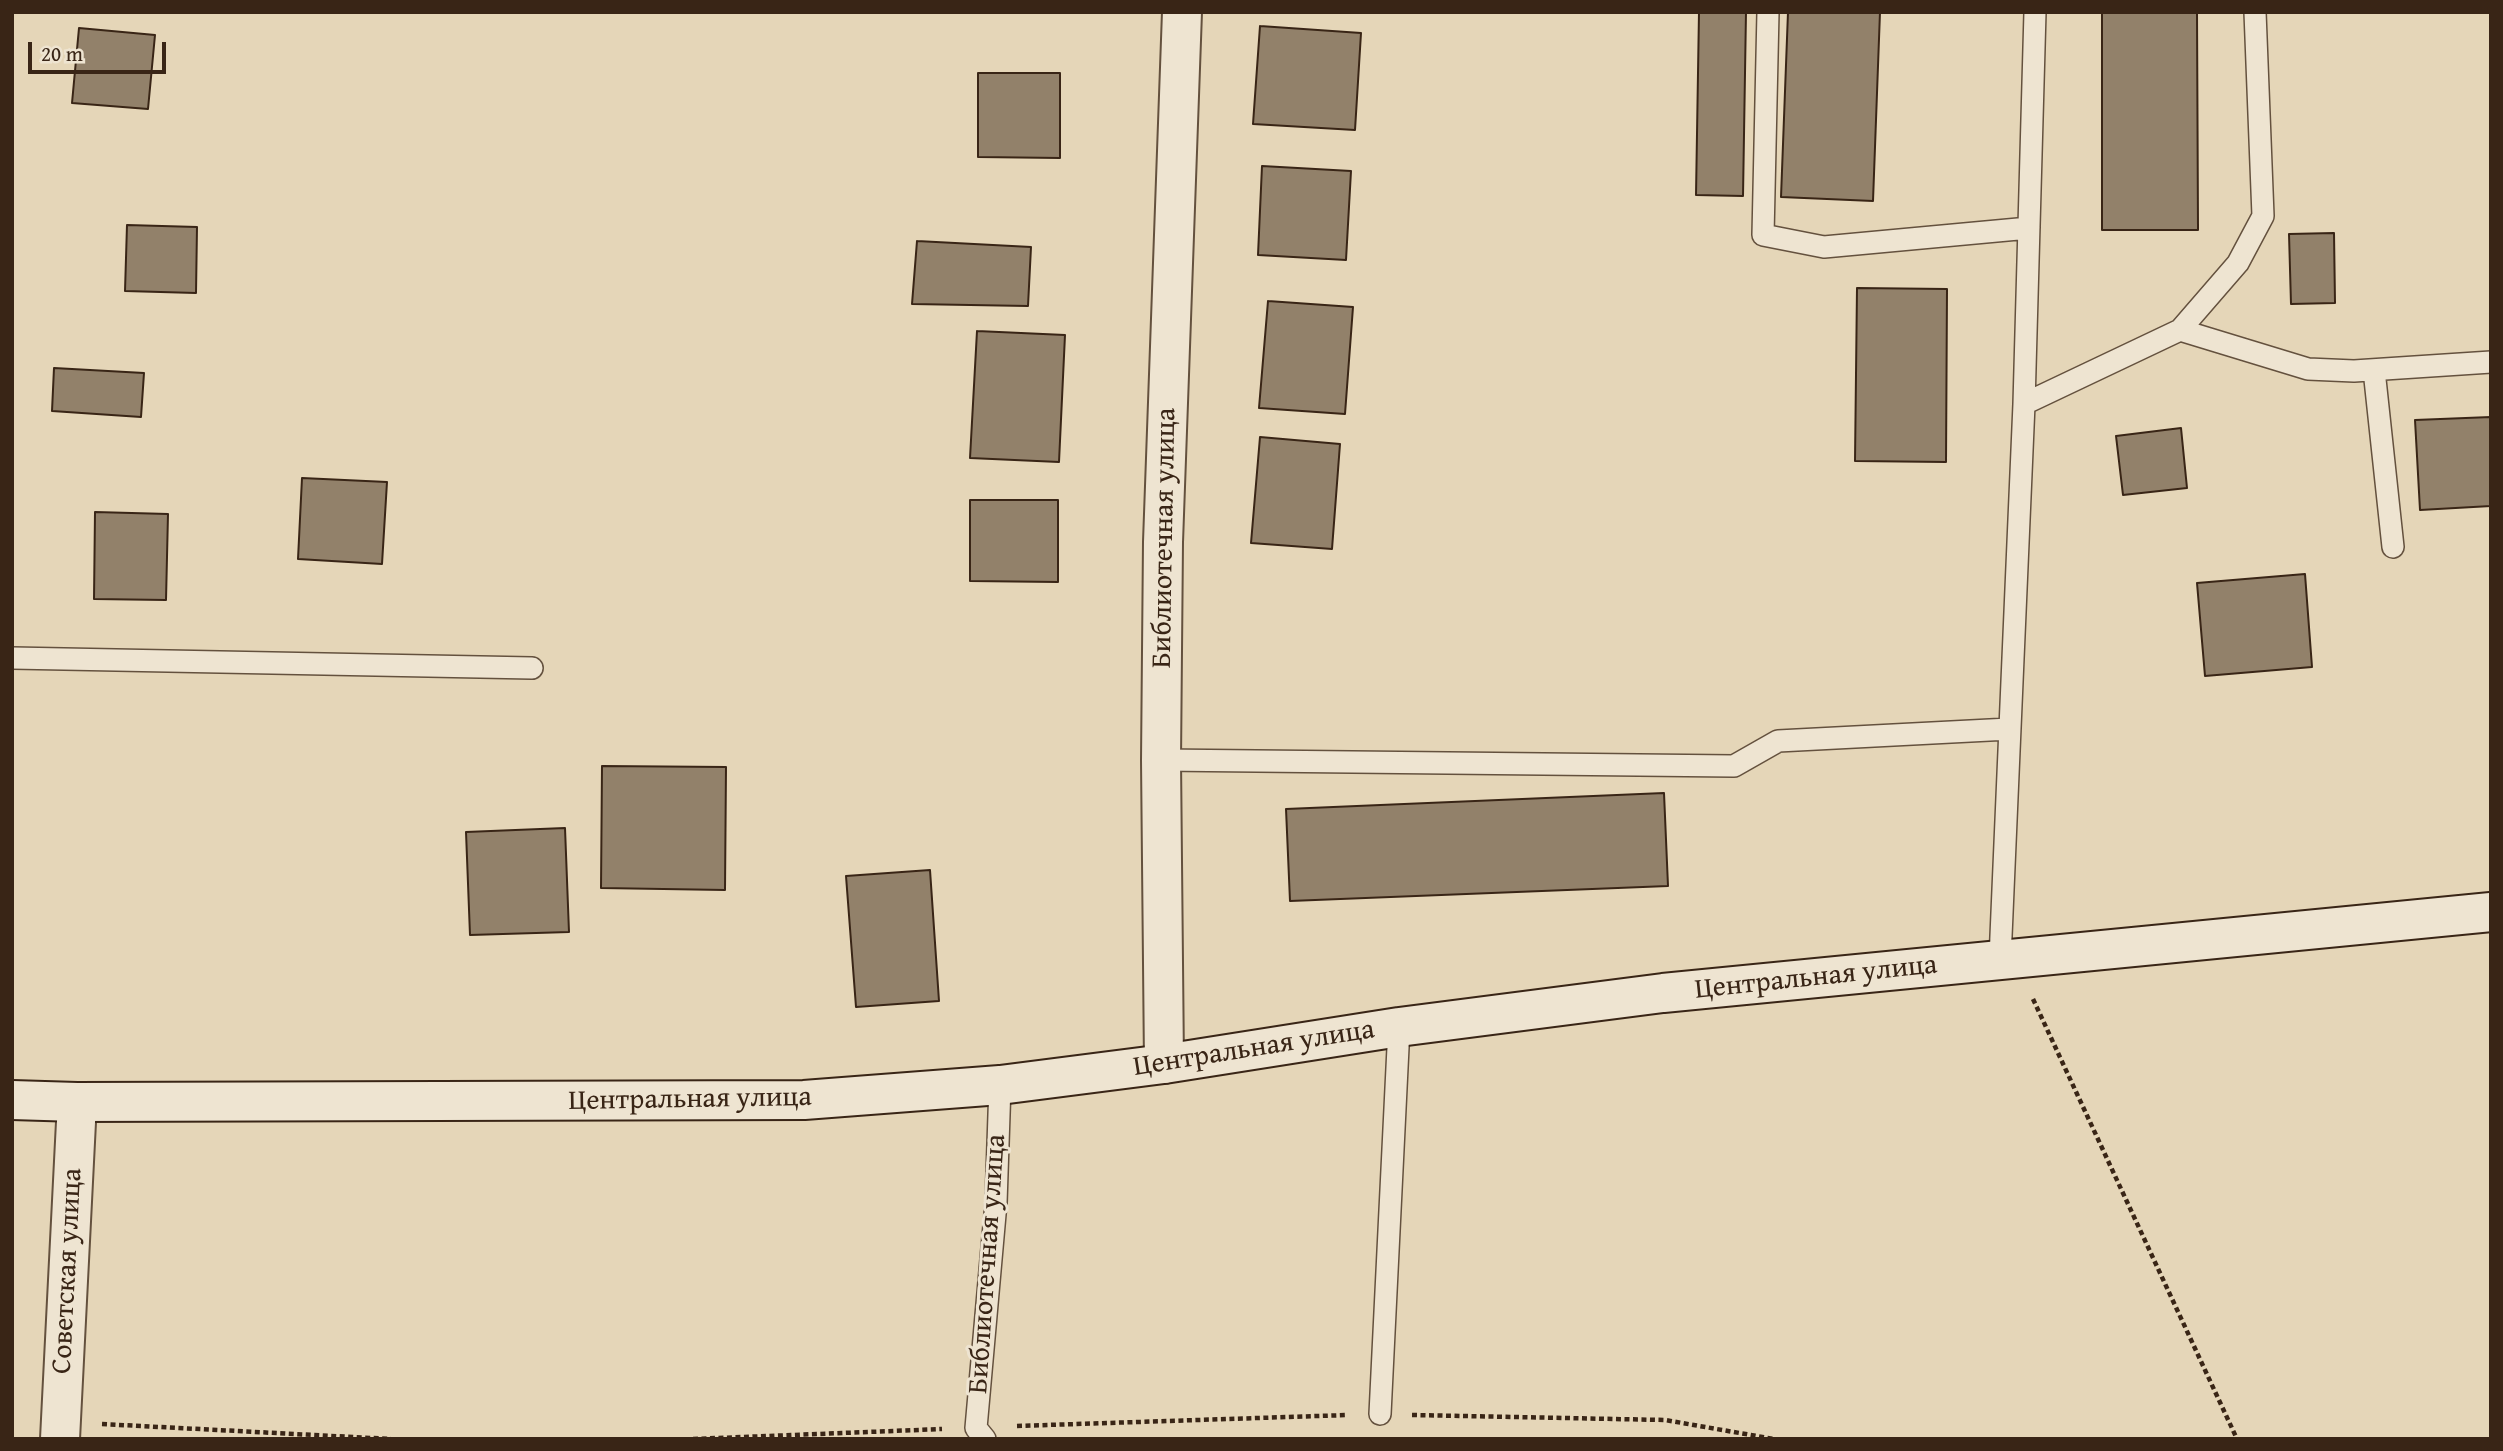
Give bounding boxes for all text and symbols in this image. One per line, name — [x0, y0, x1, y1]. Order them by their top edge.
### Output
scale bar — [32, 28, 170, 72]
text: 20 m — [41, 38, 83, 69]
street label: Библиотечная улица — [1146, 408, 1184, 668]
street label: Центральная улица — [1693, 949, 1939, 1007]
street label: Центральная улица — [1131, 1013, 1377, 1085]
street label: Центральная улица — [568, 1081, 812, 1119]
street label: Библиотечная улица — [962, 1133, 1014, 1395]
street label: Советская улица — [46, 1167, 90, 1375]

